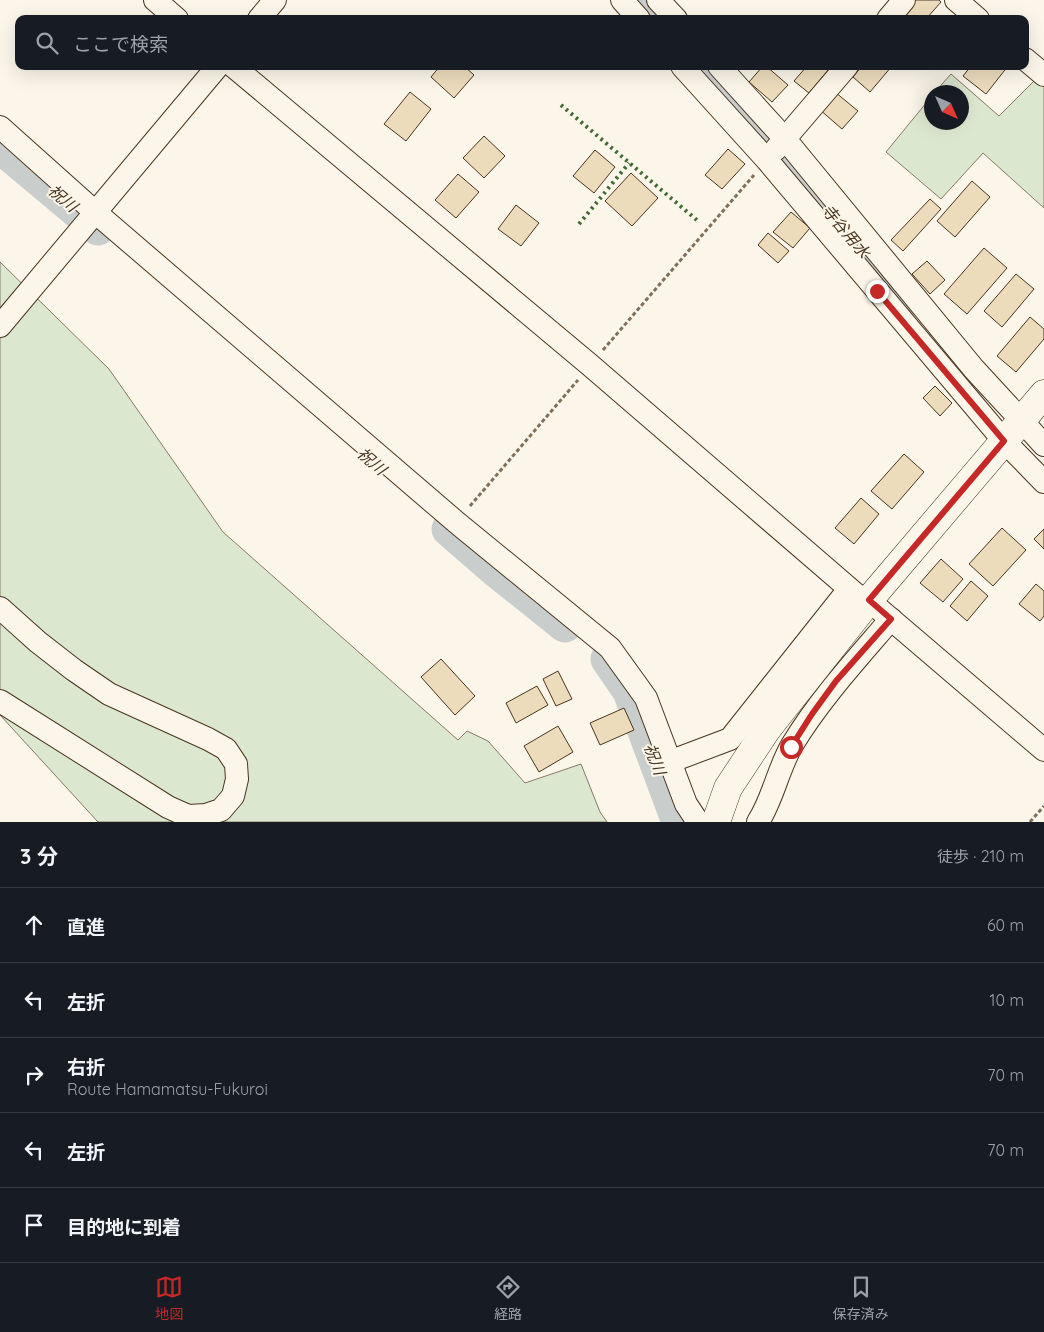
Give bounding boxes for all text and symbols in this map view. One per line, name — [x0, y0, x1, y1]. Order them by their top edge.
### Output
search box — [15, 15, 1029, 70]
icon: search — [33, 29, 61, 57]
text: ここで検索 — [73, 32, 168, 56]
north arrow — [924, 85, 969, 130]
water label: 祝川 — [44, 180, 83, 217]
water label: 寺谷用水 — [818, 200, 876, 263]
route end — [866, 280, 889, 303]
water label: 祝川 — [353, 443, 392, 480]
route start — [780, 736, 803, 759]
water label: 祝川 — [640, 740, 671, 779]
text: 3 分 — [20, 843, 58, 869]
text: 徒歩 · 210 m — [937, 846, 1024, 866]
icon: ahead — [20, 911, 48, 939]
text: 直進 — [67, 915, 105, 939]
text: 60 m — [987, 915, 1024, 935]
icon: left — [20, 986, 48, 1014]
text: 左折 — [67, 990, 105, 1014]
text: 10 m — [990, 990, 1024, 1010]
text: 右折 — [67, 1055, 105, 1079]
icon: right — [20, 1061, 48, 1089]
text: 70 m — [987, 1065, 1024, 1085]
text: Route Hamamatsu-Fukuroi — [67, 1079, 268, 1099]
icon: left — [20, 1136, 48, 1164]
text: 左折 — [67, 1140, 105, 1164]
text: 70 m — [987, 1140, 1024, 1160]
icon: arrive — [20, 1211, 48, 1239]
text: 目的地に到着 — [67, 1215, 181, 1239]
tab: 地図 — [155, 1273, 183, 1323]
tab: 経路 — [494, 1273, 522, 1323]
tab: 保存済み — [833, 1273, 889, 1323]

